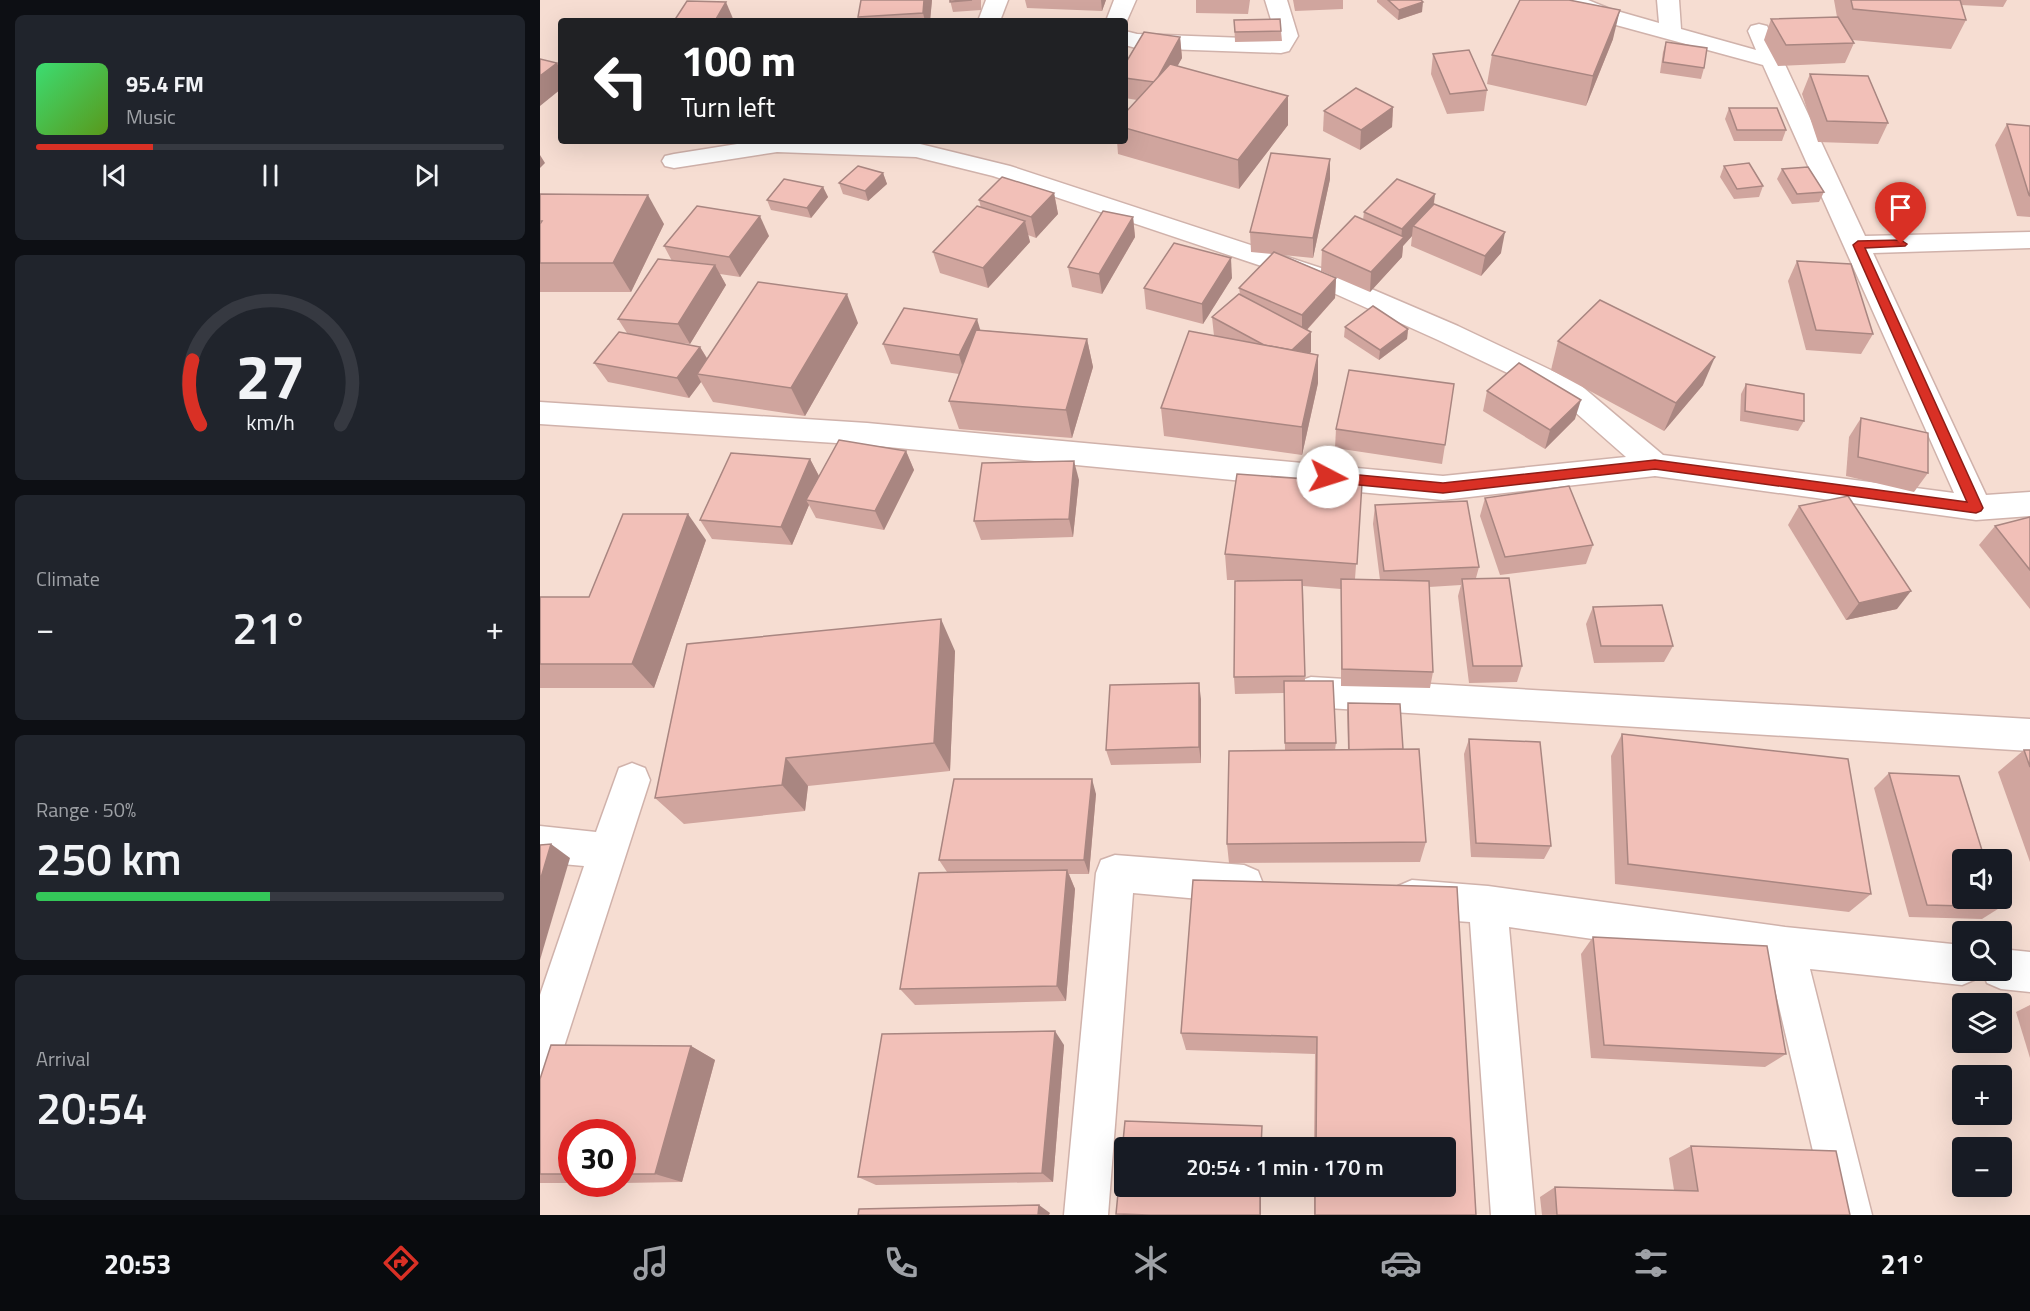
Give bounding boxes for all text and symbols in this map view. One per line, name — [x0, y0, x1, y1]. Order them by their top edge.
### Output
text: 100 m — [681, 28, 796, 92]
icon: left — [582, 42, 660, 120]
text: 95.4 FM — [126, 67, 204, 101]
text: Turn left — [681, 86, 775, 127]
text: Music — [126, 101, 176, 132]
icon: previous — [98, 159, 131, 192]
icon: pause — [254, 159, 287, 192]
icon: next — [410, 159, 443, 192]
pin — [1875, 182, 1926, 244]
icon: arrive — [1884, 191, 1917, 224]
text: 27 — [235, 328, 305, 423]
text: km/h — [246, 406, 294, 438]
position arrow — [1296, 445, 1360, 509]
text: Climate — [36, 563, 100, 594]
text: 21° — [232, 593, 308, 661]
text: − — [36, 603, 54, 653]
text: + — [486, 603, 504, 653]
text: Range · 50% — [36, 794, 136, 825]
text: 250 km — [36, 824, 182, 892]
map controls — [1952, 849, 2012, 1197]
button: sound — [1952, 849, 2012, 909]
button: search — [1952, 921, 2012, 981]
button: layers — [1952, 993, 2012, 1053]
text: Arrival — [36, 1043, 90, 1074]
button: + — [1952, 1065, 2012, 1125]
text: 20:54 — [36, 1073, 148, 1141]
speed limit sign: 30 — [558, 1119, 636, 1197]
button: − — [1952, 1137, 2012, 1197]
text: 20:54 · 1 min · 170 m — [1186, 1150, 1384, 1184]
icon: directions — [380, 1242, 422, 1284]
icon: music — [630, 1242, 672, 1284]
icon: phone — [880, 1242, 922, 1284]
icon: climate — [1130, 1242, 1172, 1284]
icon: car — [1380, 1242, 1422, 1284]
icon: filters — [1630, 1242, 1672, 1284]
text: 20:53 — [104, 1243, 171, 1284]
text: 21° — [1880, 1243, 1926, 1284]

